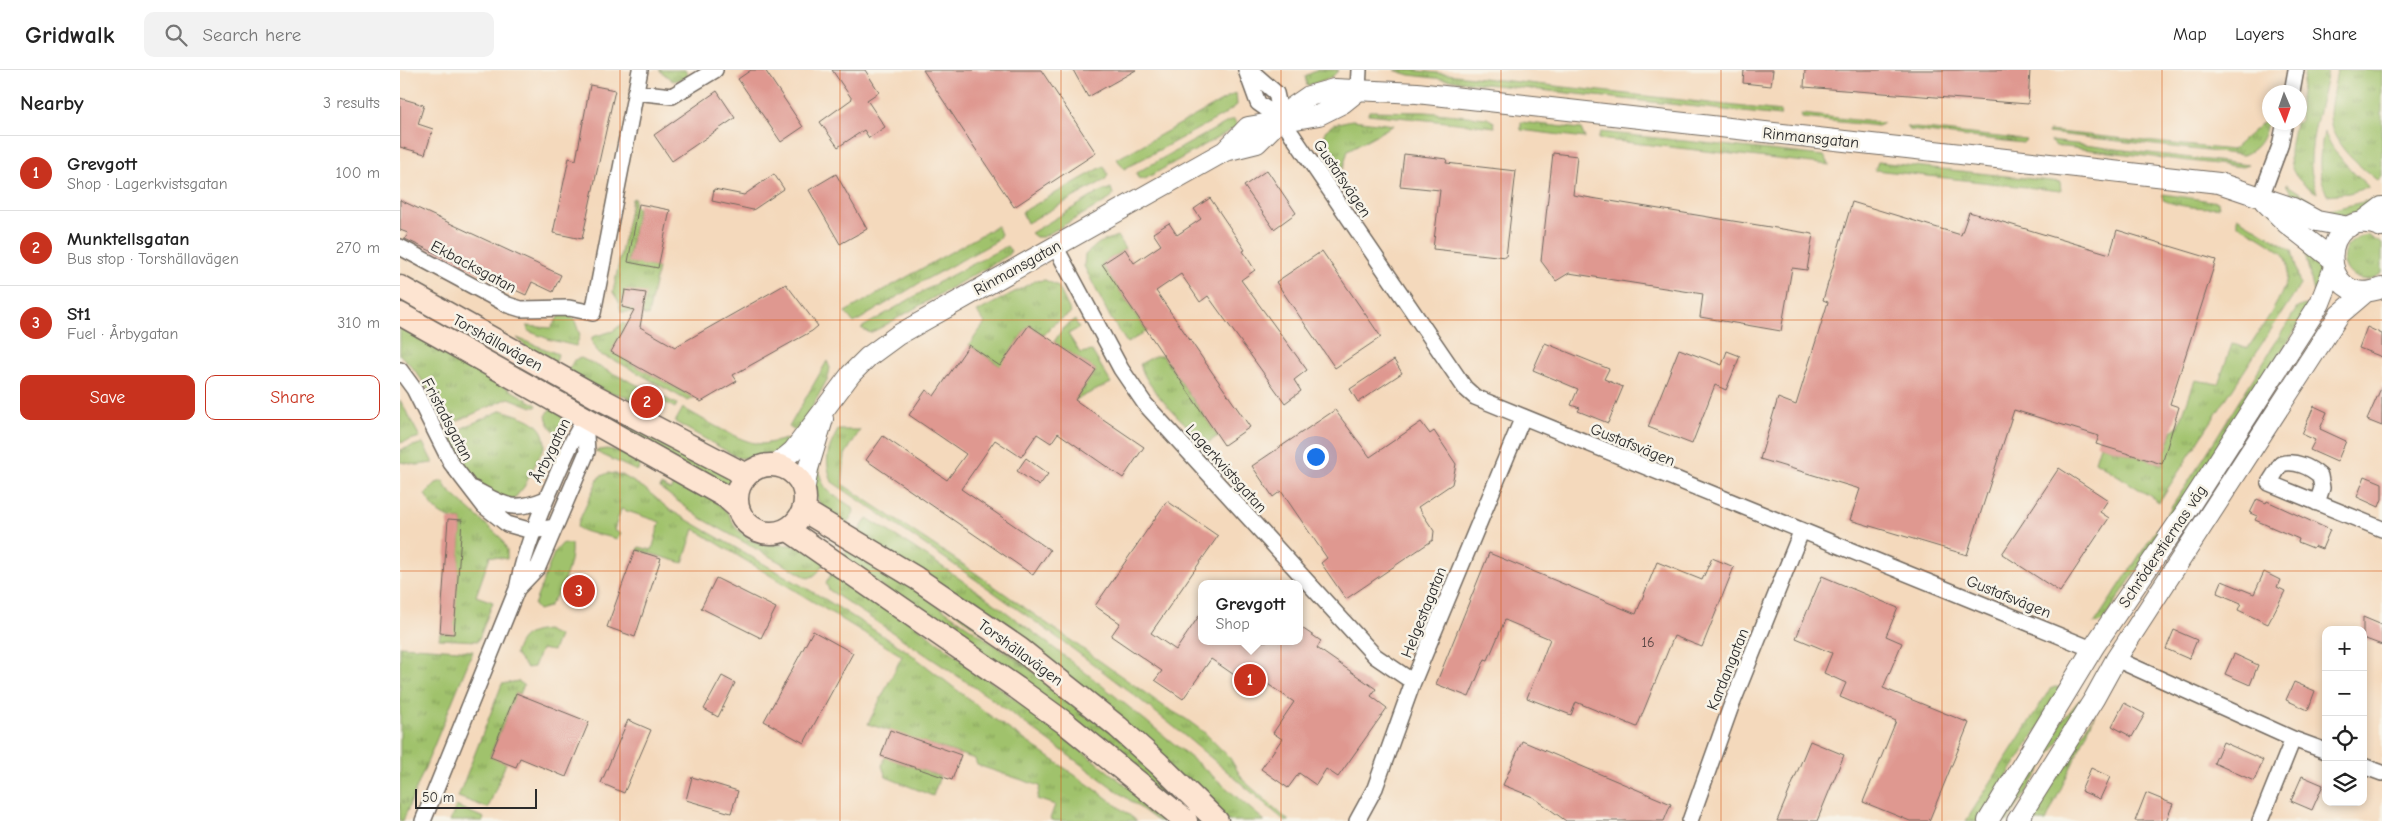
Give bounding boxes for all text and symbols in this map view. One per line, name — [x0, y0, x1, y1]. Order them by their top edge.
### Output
search box — [144, 12, 494, 57]
text: Gridwalk — [25, 21, 114, 49]
icon: search — [162, 21, 190, 49]
text: Search here — [202, 24, 301, 46]
text: Map — [2173, 24, 2207, 45]
text: Layers — [2235, 24, 2284, 45]
text: Share — [2312, 24, 2357, 45]
north arrow — [2262, 85, 2307, 130]
text: Nearby — [20, 91, 84, 115]
text: 3 results — [323, 94, 380, 112]
street label: Rinmansgatan — [1762, 124, 1860, 152]
street label: Gustafsvägen — [1310, 136, 1375, 221]
text: Grevgott — [67, 153, 137, 175]
text: 1 — [33, 164, 39, 182]
text: 100 m — [336, 164, 380, 182]
text: Shop · Lagerkvistsgatan — [67, 175, 228, 193]
text: Munktellsgatan — [67, 228, 190, 250]
street label: Ekbacksgatan — [428, 237, 519, 297]
street label: Rinmansgatan — [971, 237, 1064, 299]
text: 2 — [32, 239, 40, 257]
text: 270 m — [336, 239, 380, 257]
text: Bus stop · Torshällavägen — [67, 250, 239, 268]
text: St1 — [67, 303, 91, 325]
street label: Torshällavägen — [449, 311, 546, 375]
text: 3 — [32, 314, 40, 332]
text: 310 m — [337, 314, 380, 332]
text: Fuel · Årbygatan — [67, 325, 178, 343]
button: Save — [20, 375, 195, 420]
button: Share — [205, 375, 380, 420]
street label: Fristadsgatan — [418, 375, 476, 464]
pin: 2 — [631, 383, 663, 421]
street label: Årbygatan — [527, 415, 574, 485]
street label: Gustafsvägen — [1588, 420, 1678, 470]
street label: Lagerkvistsgatan — [1182, 421, 1271, 517]
your location — [1303, 444, 1329, 470]
street label: Schröderstiernas väg — [2115, 482, 2210, 611]
street label: Helgestagatan — [1397, 564, 1450, 661]
pin: 3 — [563, 572, 595, 610]
street label: Gustafsvägen — [1964, 572, 2054, 622]
popup — [1198, 580, 1303, 645]
text: Grevgott — [1215, 593, 1286, 615]
text: Shop — [1215, 615, 1250, 633]
street label: Torshällavägen — [975, 616, 1066, 690]
street label: Kardangatan — [1703, 626, 1752, 713]
map controls — [2322, 626, 2367, 806]
button: + — [2322, 626, 2367, 671]
house number: 16 — [1641, 634, 1655, 651]
pin: 1 — [1234, 661, 1266, 699]
button: − — [2322, 671, 2367, 716]
button: locate — [2322, 716, 2367, 761]
button: layers — [2322, 761, 2367, 806]
scale bar — [415, 786, 538, 809]
text: 50 m — [422, 789, 454, 806]

